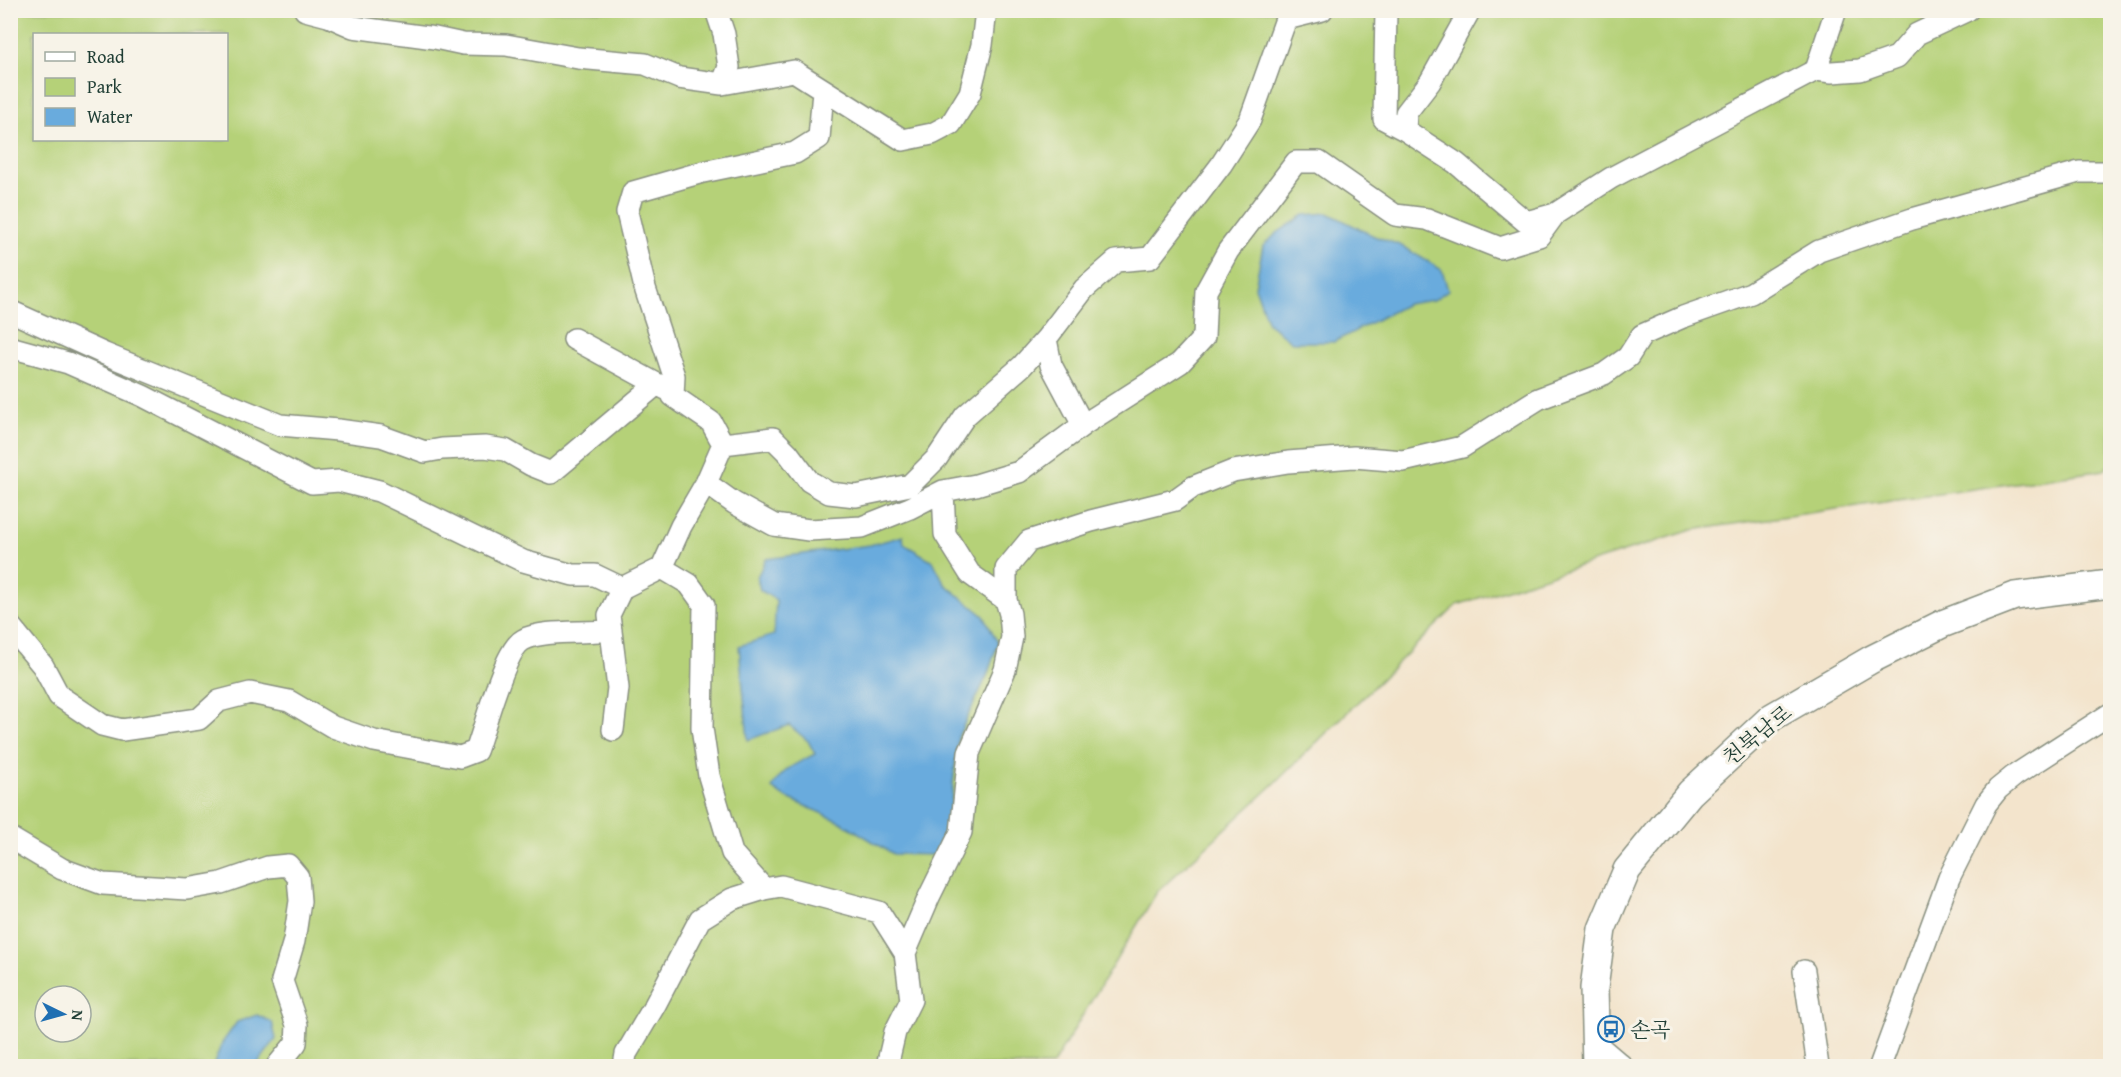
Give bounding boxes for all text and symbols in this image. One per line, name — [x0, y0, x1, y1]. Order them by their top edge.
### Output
legend — [33, 33, 228, 141]
text: Road — [87, 43, 125, 70]
text: Park — [87, 73, 123, 100]
text: Water — [87, 103, 133, 130]
street label: 천북남로 — [1716, 697, 1798, 773]
north arrow — [33, 984, 93, 1044]
text: N — [65, 1009, 90, 1022]
bus stop icon: 손곡 — [1596, 1014, 1626, 1044]
place label: 손곡 — [1630, 1014, 1671, 1045]

